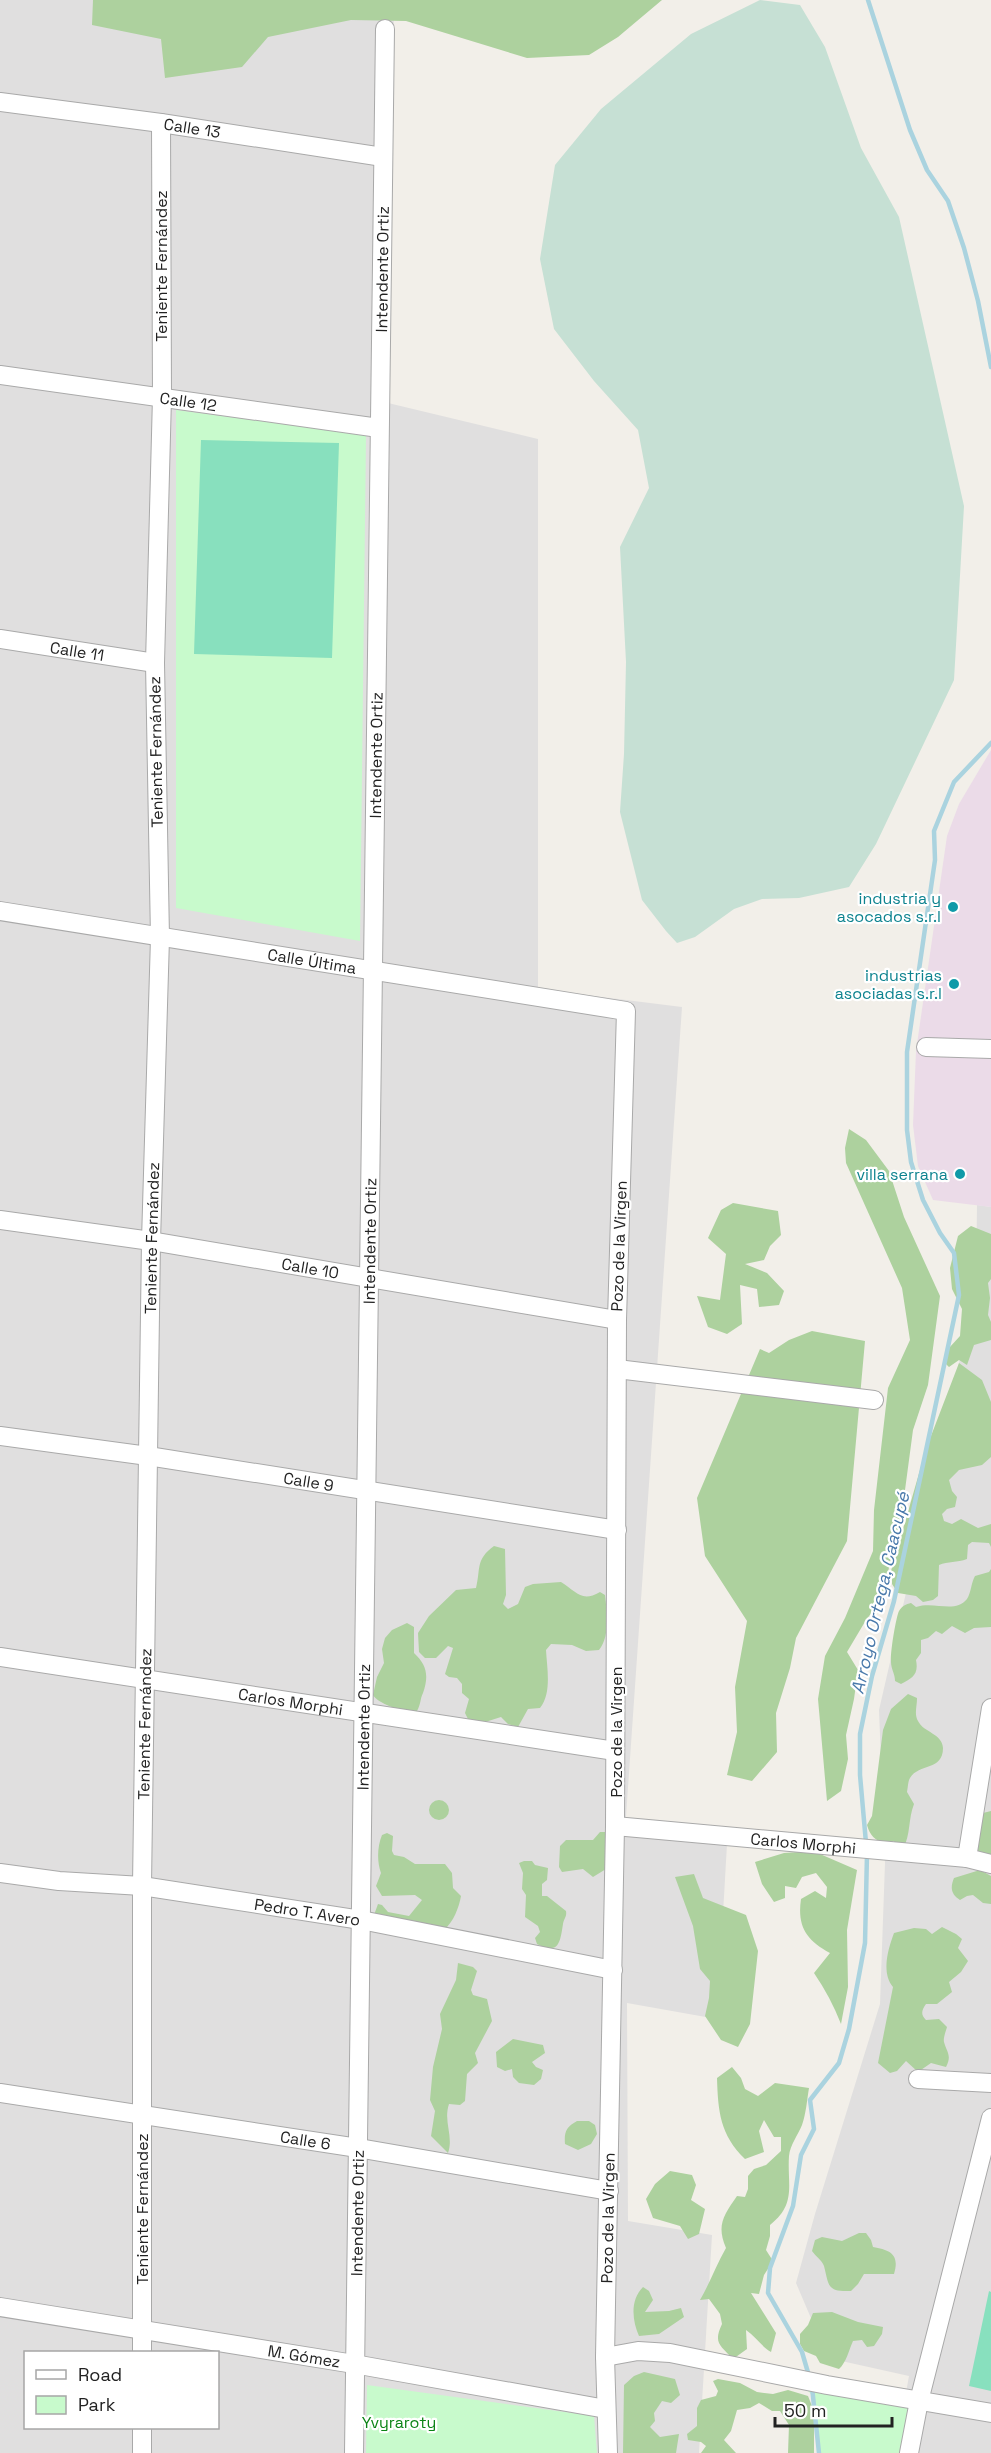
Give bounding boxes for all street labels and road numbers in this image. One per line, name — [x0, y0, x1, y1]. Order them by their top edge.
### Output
street label: Calle 13 — [162, 113, 222, 143]
street label: Teniente Fernández — [151, 190, 172, 342]
street label: Intendente Ortiz — [371, 206, 393, 332]
street label: Calle 12 — [158, 387, 218, 416]
street label: Calle 11 — [49, 636, 106, 665]
street label: Teniente Fernández — [144, 676, 168, 828]
street label: Intendente Ortiz — [364, 692, 387, 818]
street label: Calle Última — [266, 943, 358, 978]
street label: Teniente Fernández — [139, 1162, 164, 1314]
street label: Intendente Ortiz — [358, 1178, 381, 1304]
street label: Pozo de la Virgen — [606, 1180, 632, 1312]
street label: Calle 10 — [280, 1253, 341, 1283]
street label: Calle 9 — [282, 1467, 335, 1496]
street label: Teniente Fernández — [133, 1648, 156, 1800]
street label: Intendente Ortiz — [352, 1664, 375, 1790]
street label: Pozo de la Virgen — [606, 1666, 627, 1798]
street label: Carlos Morphi — [237, 1683, 344, 1720]
street label: Carlos Morphi — [750, 1828, 857, 1858]
street label: Pedro T. Avero — [253, 1893, 362, 1930]
street label: Calle 6 — [279, 2126, 332, 2154]
street label: Teniente Fernández — [132, 2133, 153, 2285]
street label: Intendente Ortiz — [346, 2150, 368, 2276]
street label: Pozo de la Virgen — [596, 2152, 620, 2284]
street label: M. Gómez — [266, 2340, 342, 2372]

